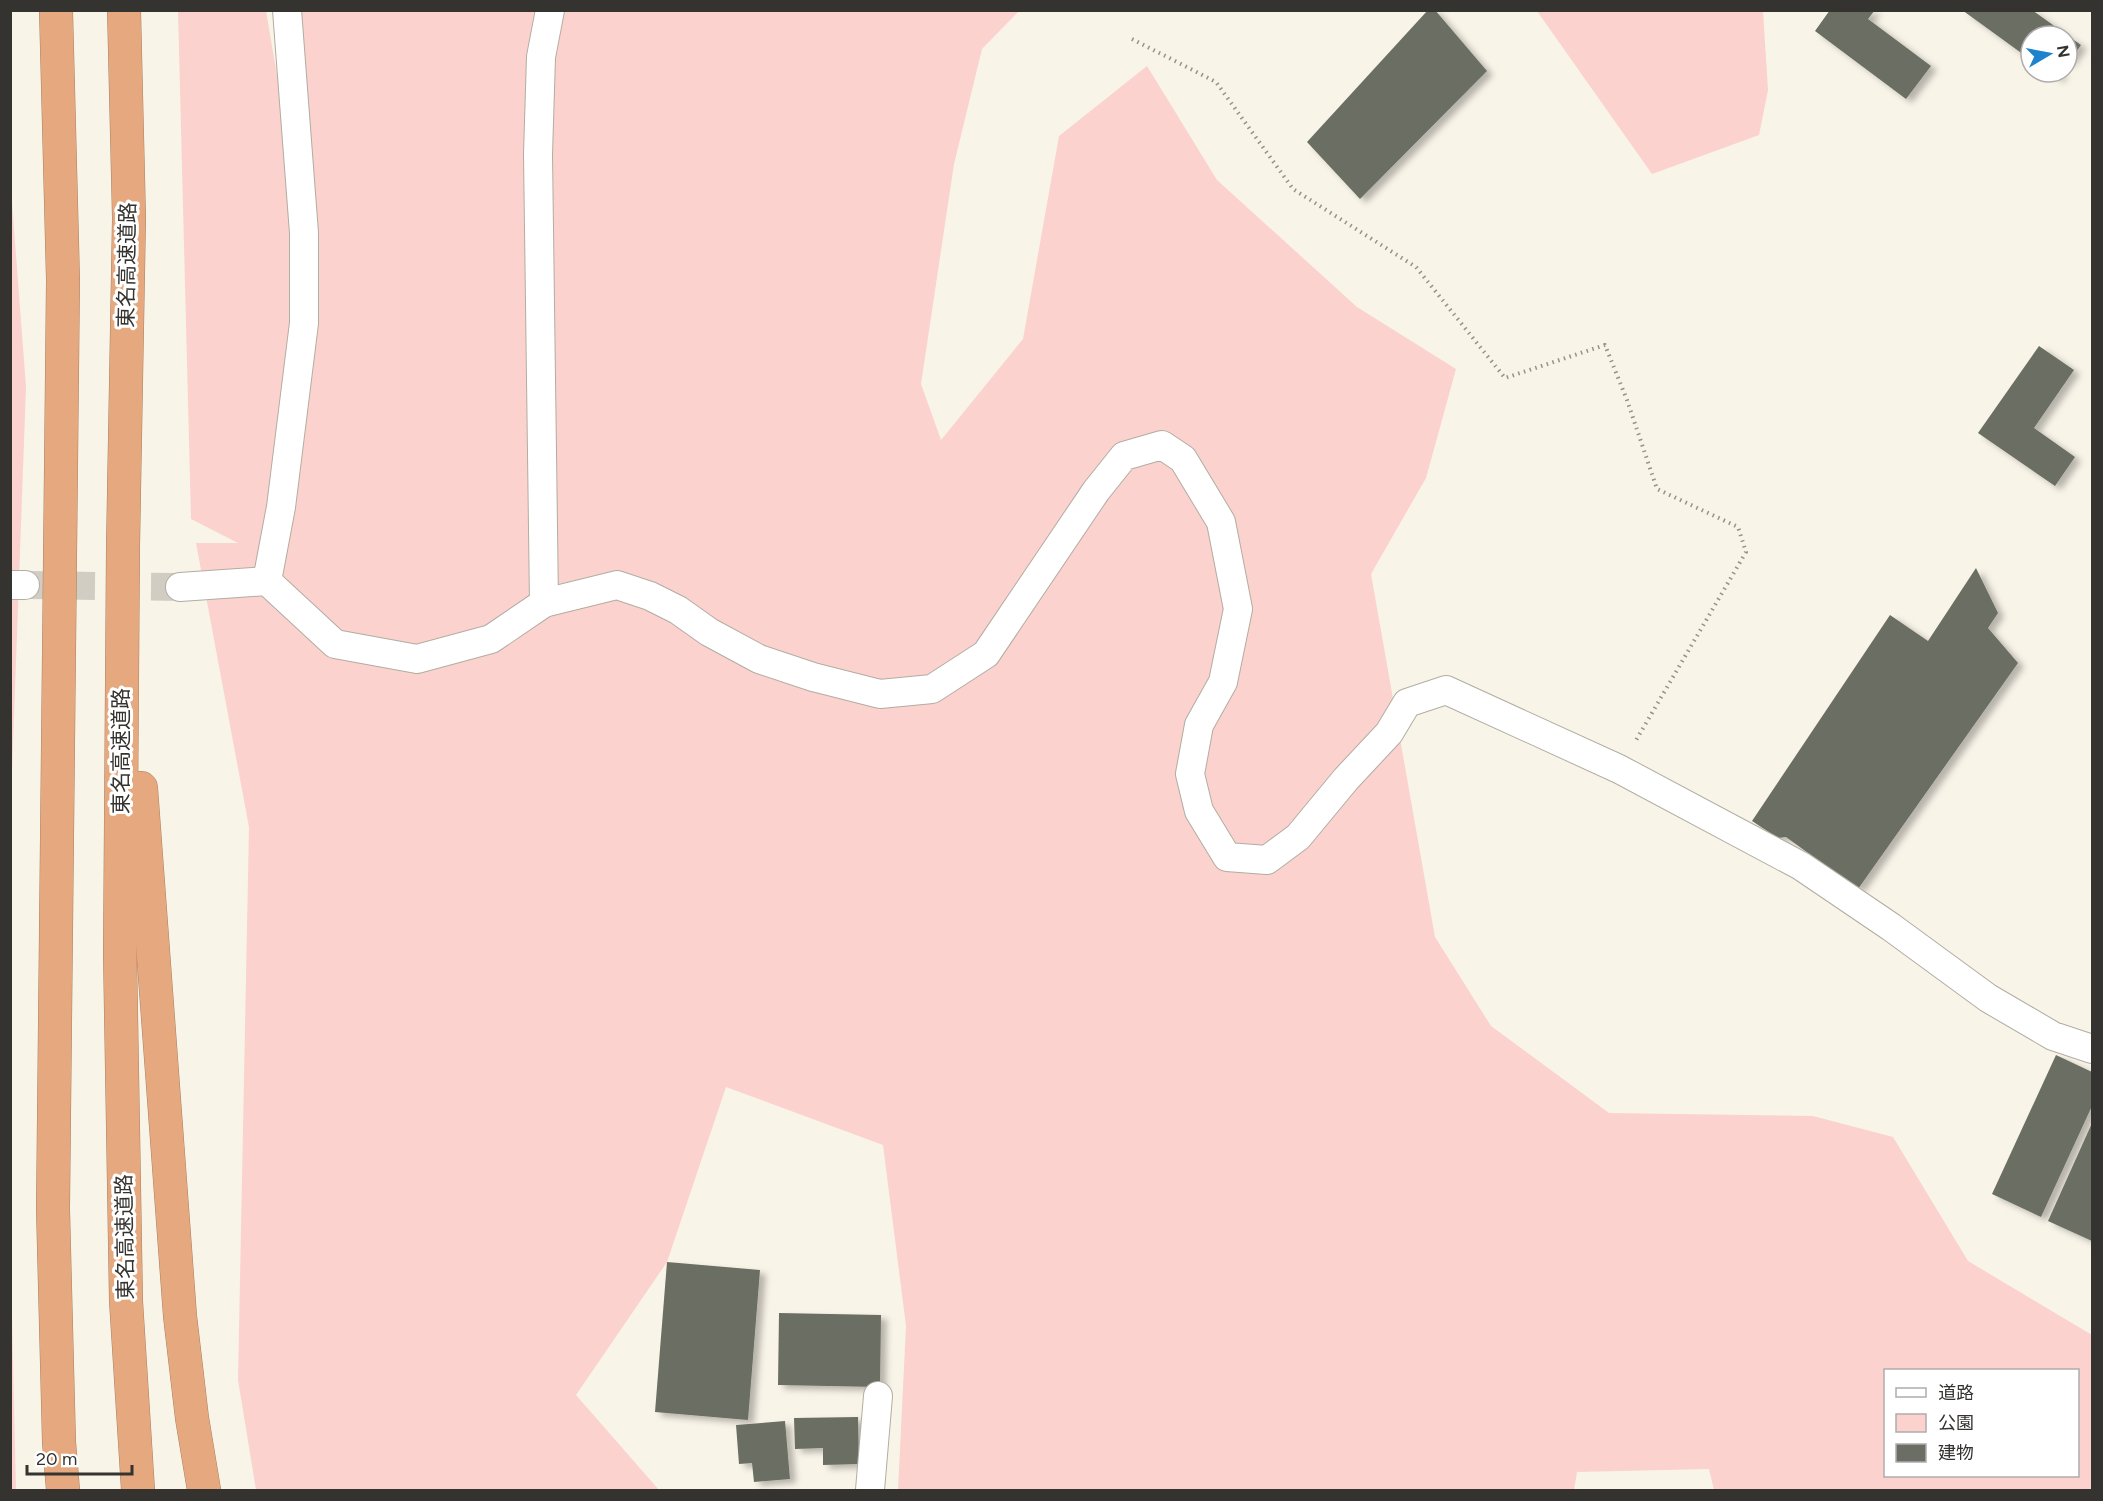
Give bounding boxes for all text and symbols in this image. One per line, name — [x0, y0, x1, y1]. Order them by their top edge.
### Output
north arrow — [2019, 24, 2079, 84]
text: N — [2053, 44, 2074, 59]
street label: 東名高速道路 — [113, 202, 140, 328]
street label: 東名高速道路 — [108, 688, 133, 814]
street label: 東名高速道路 — [111, 1174, 138, 1300]
legend — [1884, 1369, 2079, 1477]
text: 道路 — [1938, 1382, 1974, 1404]
text: 公園 — [1938, 1412, 1974, 1434]
scale bar — [27, 1438, 132, 1476]
text: 建物 — [1938, 1442, 1974, 1464]
text: 20 m — [36, 1448, 77, 1470]

